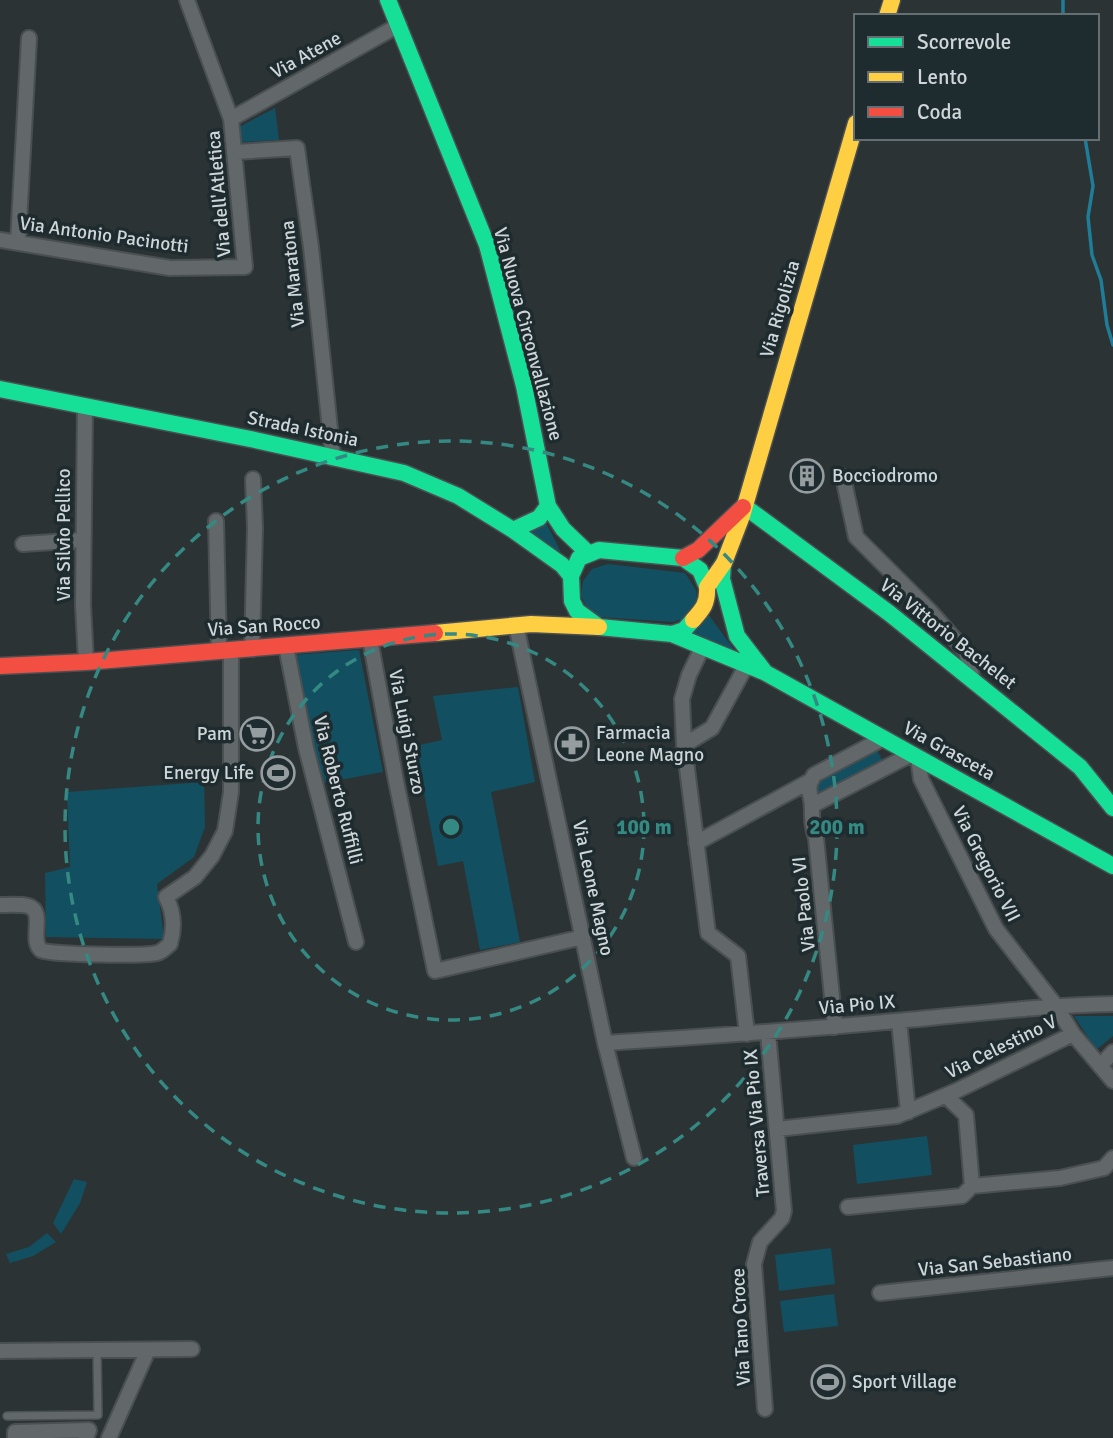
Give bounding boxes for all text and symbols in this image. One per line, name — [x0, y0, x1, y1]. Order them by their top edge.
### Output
legend — [854, 14, 1099, 140]
street label: Via Atene — [266, 26, 346, 84]
text: Scorrevole — [917, 29, 1011, 55]
text: Lento — [917, 64, 967, 90]
text: Coda — [917, 99, 962, 125]
street label: Via dell'Atletica — [202, 130, 236, 258]
street label: Via Antonio Pacinotti — [18, 211, 190, 259]
street label: Via Maratona — [275, 219, 311, 329]
street label: Via Nuova Circonvallazione — [488, 225, 568, 443]
street label: Via Rigolizia — [755, 258, 805, 360]
street label: Strada Istonia — [245, 406, 361, 452]
building icon: Bocciodromo — [788, 457, 826, 495]
place label: Bocciodromo — [832, 464, 938, 488]
street label: Via Silvio Pellico — [52, 468, 76, 602]
street label: Via Vittorio Bachelet — [875, 573, 1021, 695]
street label: Via San Rocco — [207, 610, 321, 642]
street label: Via Luigi Sturzo — [383, 667, 431, 797]
street label: Via Roberto Ruffilli — [308, 713, 368, 867]
supermarket icon: Pam — [238, 715, 276, 753]
street label: Via Grasceta — [899, 716, 999, 786]
place label: Farmacia Leone Magno — [596, 721, 704, 767]
place label: Pam — [197, 722, 232, 746]
pharmacy icon: Farmacia Leone Magno — [553, 725, 591, 763]
sports icon: Energy Life — [259, 754, 297, 792]
place label: Energy Life — [163, 761, 254, 785]
street label: Via Gregorio VII — [947, 802, 1025, 926]
text: 100 m — [616, 814, 672, 840]
text: 200 m — [809, 814, 865, 840]
centre of rings — [439, 815, 463, 839]
street label: Via Leone Magno — [567, 818, 619, 958]
street label: Via Paolo VI — [787, 855, 821, 953]
street label: Via Pio IX — [818, 990, 896, 1020]
street label: Via Celestino V — [941, 1010, 1061, 1084]
street label: Traversa Via Pio IX — [739, 1048, 775, 1198]
street label: Via San Sebastiano — [917, 1242, 1073, 1282]
street label: Via Tano Croce — [726, 1267, 756, 1387]
sports icon: Sport Village — [809, 1363, 847, 1401]
place label: Sport Village — [852, 1370, 957, 1394]

